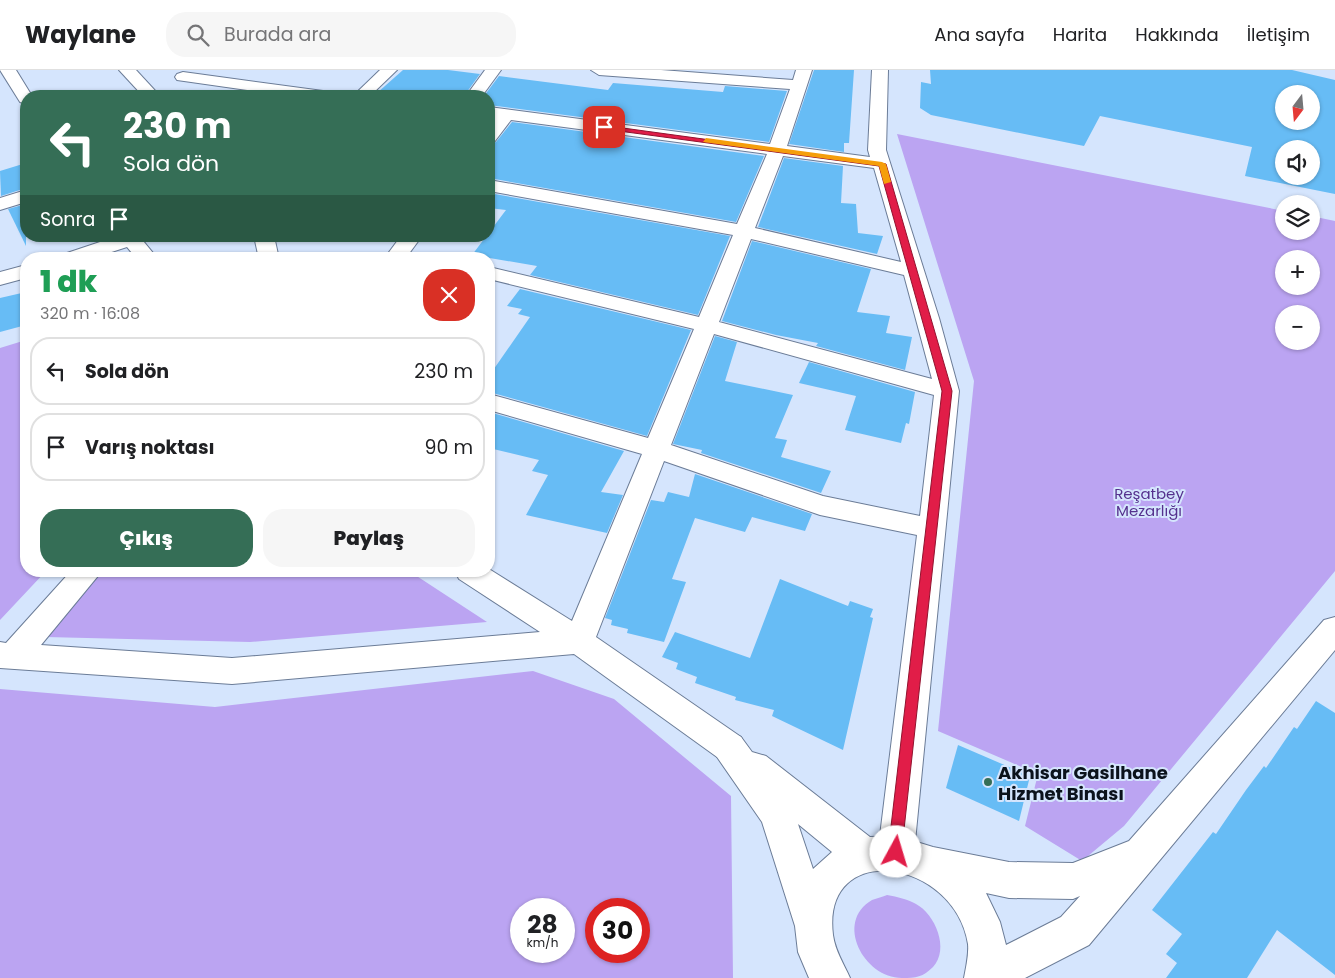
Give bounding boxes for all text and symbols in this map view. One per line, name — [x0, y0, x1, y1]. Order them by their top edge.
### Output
search box — [166, 12, 516, 57]
text: Waylane — [25, 18, 136, 51]
icon: search — [184, 21, 212, 49]
text: Burada ara — [224, 21, 331, 48]
text: Ana sayfa — [934, 22, 1025, 47]
text: Harita — [1053, 22, 1107, 47]
text: Hakkında — [1135, 22, 1219, 47]
text: İletişim — [1247, 22, 1310, 47]
north arrow — [1275, 85, 1320, 130]
map controls — [1275, 85, 1320, 350]
text: 230 m — [123, 101, 231, 150]
pin — [583, 106, 625, 148]
icon: left — [40, 110, 105, 175]
icon: arrive — [590, 113, 618, 141]
button: sound — [1275, 140, 1320, 185]
text: Sola dön — [123, 148, 219, 179]
button: layers — [1275, 195, 1320, 240]
icon: arrive — [105, 205, 133, 233]
text: Sonra — [40, 206, 95, 233]
button: + — [1275, 250, 1320, 295]
text: 1 dk — [40, 260, 97, 303]
button: close — [423, 269, 475, 321]
text: 320 m · 16:08 — [40, 302, 140, 325]
button: − — [1275, 305, 1320, 350]
icon: left — [42, 357, 70, 385]
text: Sola dön — [85, 358, 169, 385]
text: 230 m — [414, 358, 473, 385]
icon: arrive — [42, 433, 70, 461]
text: Varış noktası — [85, 434, 215, 461]
text: 90 m — [424, 434, 473, 461]
park label: Reşatbey Mezarlığı — [1114, 483, 1184, 521]
button: Çıkış — [40, 509, 253, 567]
button: Paylaş — [263, 509, 475, 567]
place label: Akhisar Gasilhane Hizmet Binası — [998, 760, 1168, 806]
marker: Akhisar Gasilhane Hizmet Binası — [982, 776, 994, 788]
position arrow — [869, 825, 921, 877]
speed limit sign: 30 — [585, 898, 650, 963]
text: 28 — [527, 907, 558, 942]
text: km/h — [527, 934, 558, 951]

